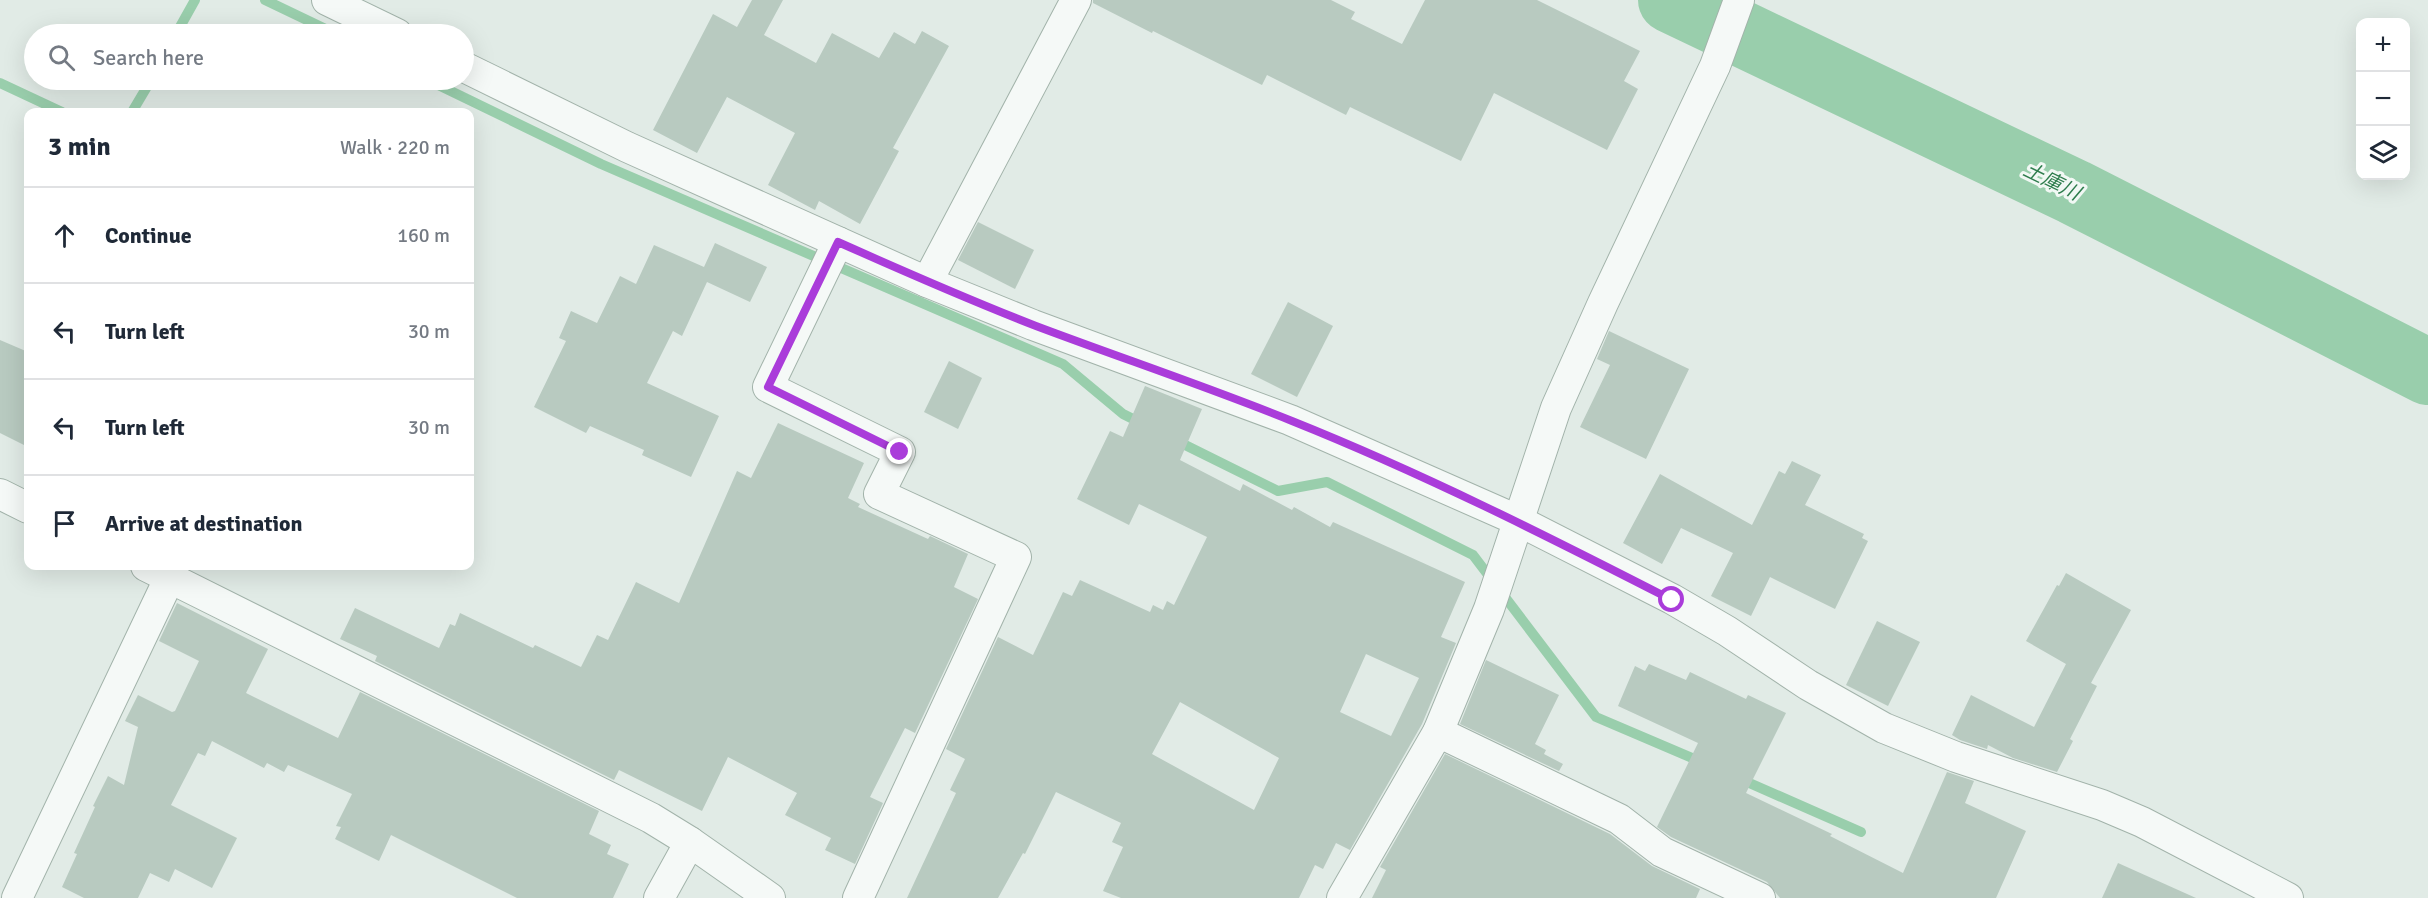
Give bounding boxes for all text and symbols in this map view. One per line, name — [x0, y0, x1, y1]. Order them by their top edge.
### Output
map controls — [2356, 18, 2410, 180]
button: + — [2356, 18, 2410, 72]
search box — [24, 24, 474, 90]
icon: search — [45, 41, 78, 74]
text: Search here — [93, 44, 204, 71]
button: − — [2356, 72, 2410, 126]
button: layers — [2356, 126, 2410, 180]
text: 3 min — [48, 131, 111, 163]
text: Walk · 220 m — [340, 135, 450, 160]
water label: 土庫川 — [2019, 157, 2086, 207]
icon: ahead — [48, 219, 81, 252]
text: Continue — [105, 222, 192, 249]
text: 160 m — [397, 223, 450, 248]
icon: left — [48, 315, 81, 348]
text: Turn left — [105, 318, 185, 345]
text: 30 m — [408, 319, 450, 344]
icon: left — [48, 411, 81, 444]
text: Turn left — [105, 414, 185, 441]
text: 30 m — [408, 415, 450, 440]
route end — [886, 438, 912, 464]
icon: arrive — [48, 507, 81, 540]
text: Arrive at destination — [105, 510, 302, 537]
route start — [1658, 586, 1684, 612]

